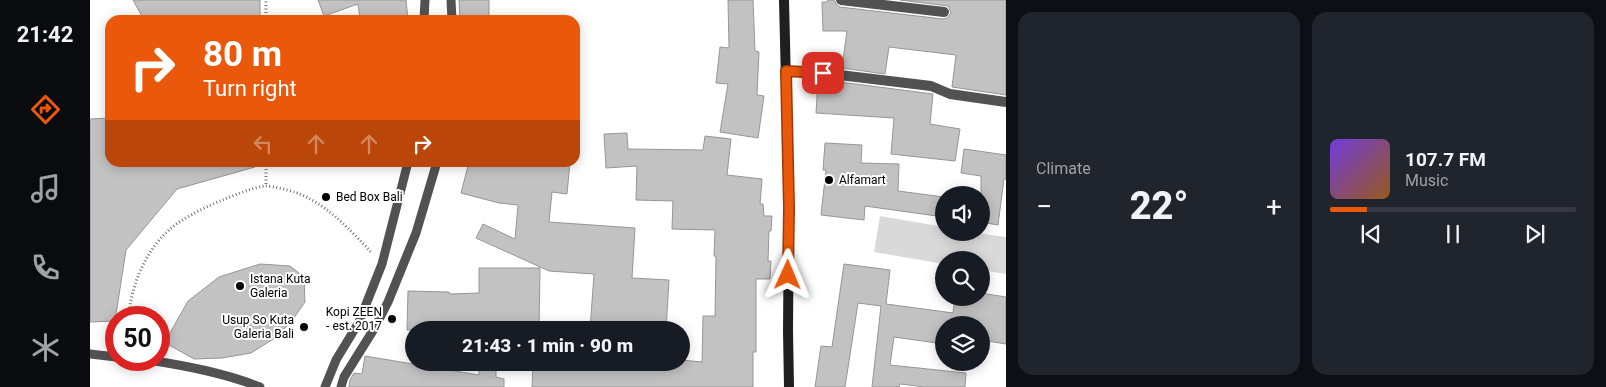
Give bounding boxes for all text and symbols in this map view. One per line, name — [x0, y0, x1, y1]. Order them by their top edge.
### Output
text: 21:42 — [17, 22, 73, 47]
text: 80 m — [203, 34, 282, 75]
icon: right — [120, 35, 185, 100]
pin — [802, 52, 844, 94]
icon: arrive — [809, 59, 837, 87]
text: Turn right — [203, 76, 297, 101]
icon: directions — [28, 92, 63, 127]
icon: left — [249, 130, 277, 158]
icon: ahead — [302, 130, 330, 158]
icon: ahead — [355, 130, 383, 158]
icon: right — [408, 130, 436, 158]
text: 107.7 FM — [1405, 148, 1486, 171]
text: Climate — [1036, 159, 1091, 178]
icon: music — [28, 171, 63, 206]
text: Music — [1405, 171, 1448, 190]
place label: Alfamart — [839, 173, 886, 187]
marker: Alfamart — [823, 174, 835, 186]
text: 22° — [1130, 184, 1188, 228]
map controls — [935, 186, 990, 371]
button: sound — [935, 186, 990, 241]
place label: Bed Box Bali — [336, 190, 403, 204]
text: − — [1036, 190, 1052, 223]
text: + — [1266, 190, 1282, 223]
marker: Bed Box Bali — [320, 191, 332, 203]
icon: previous — [1357, 220, 1385, 248]
icon: pause — [1439, 220, 1467, 248]
icon: next — [1521, 220, 1549, 248]
position arrow — [761, 248, 813, 300]
icon: phone — [28, 250, 63, 285]
button: search — [935, 251, 990, 306]
place label: Istana Kuta Galeria — [250, 272, 311, 300]
marker: Istana Kuta Galeria — [234, 280, 246, 292]
place label: Kopi ZEEN - est. 2017 — [326, 305, 382, 333]
speed limit sign: 50 — [105, 306, 170, 371]
place label: Usup So Kuta Galeria Bali — [222, 313, 294, 341]
marker: Kopi ZEEN - est. 2017 — [386, 313, 398, 325]
button: layers — [935, 316, 990, 371]
marker: Usup So Kuta Galeria Bali — [298, 321, 310, 333]
icon: climate — [28, 330, 63, 365]
text: 21:43 · 1 min · 90 m — [462, 334, 633, 357]

